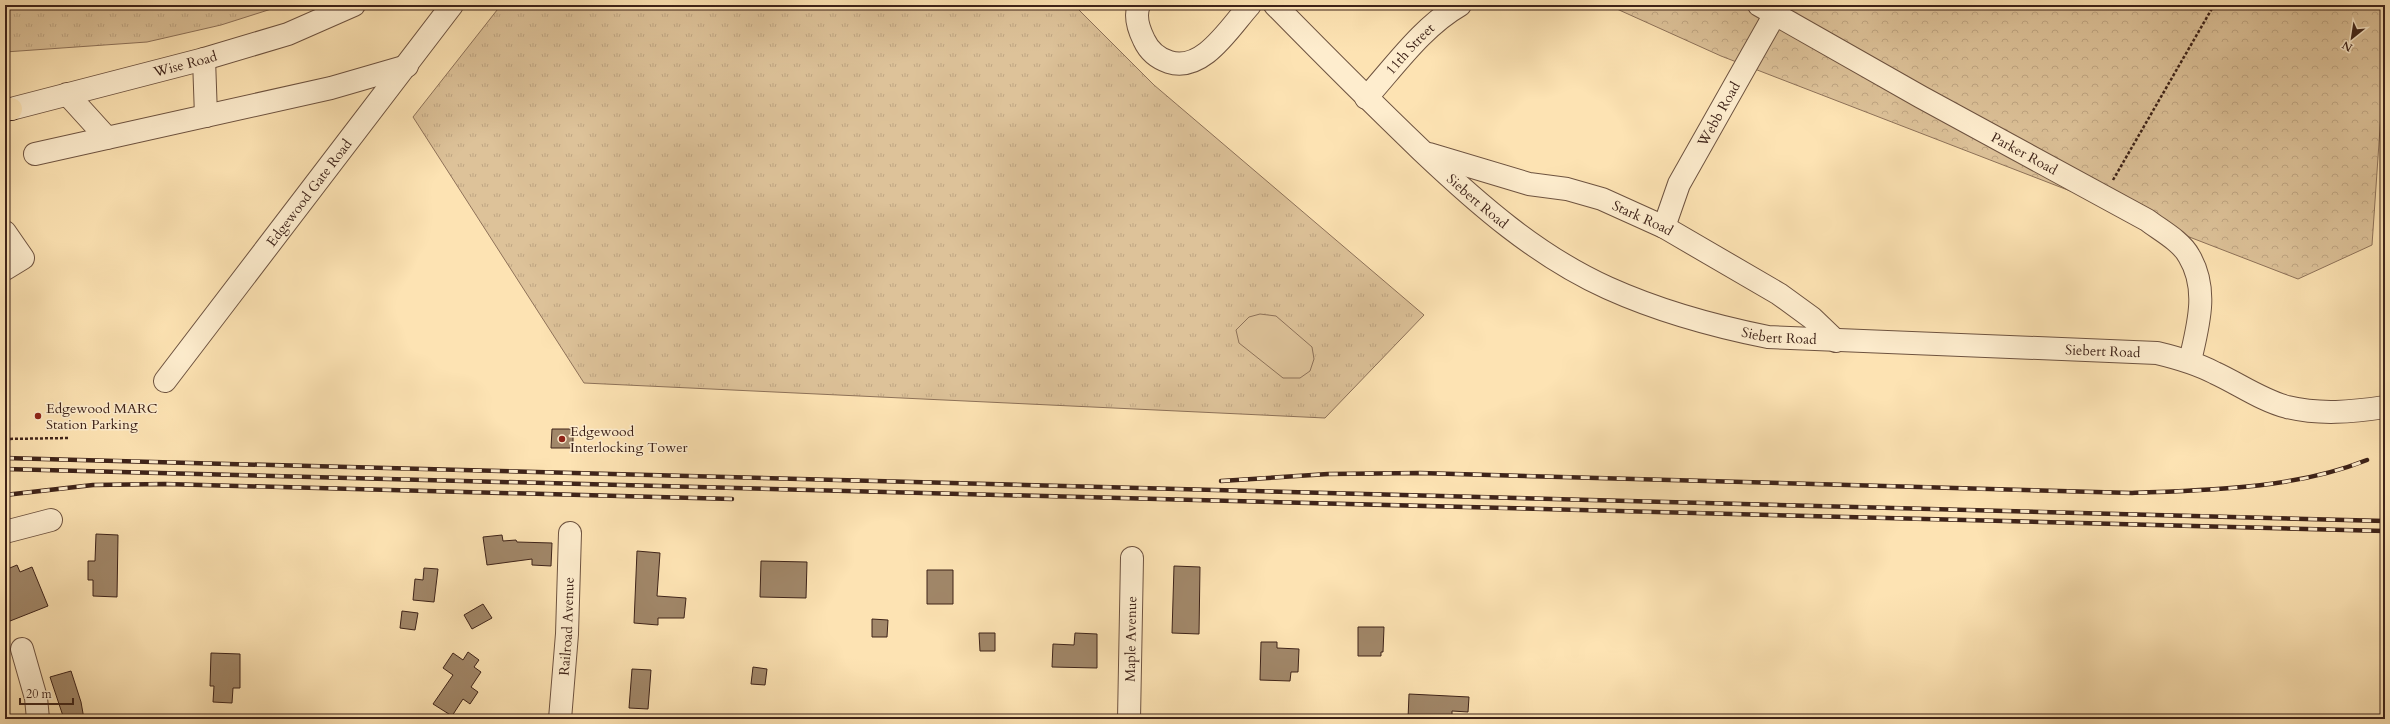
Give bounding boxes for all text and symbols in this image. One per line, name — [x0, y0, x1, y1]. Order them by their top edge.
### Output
north arrow — [2332, 18, 2372, 58]
street label: 11th Street — [1381, 19, 1439, 79]
text: N — [2339, 37, 2355, 55]
street label: Wise Road — [151, 46, 220, 82]
street label: Webb Road — [1693, 78, 1745, 151]
street label: Parker Road — [1988, 128, 2061, 180]
street label: Edgewood Gate Road — [262, 135, 357, 251]
street label: Siebert Road — [1442, 170, 1512, 233]
street label: Stark Road — [1609, 196, 1677, 241]
street label: Siebert Road — [1740, 323, 1818, 349]
street label: Siebert Road — [2065, 340, 2141, 362]
place label: Edgewood MARC Station Parking — [46, 399, 158, 434]
marker: Edgewood MARC Station Parking — [33, 411, 43, 421]
place label: Edgewood Interlocking Tower — [570, 422, 689, 457]
marker: Edgewood Interlocking Tower — [557, 434, 567, 444]
street label: Railroad Avenue — [555, 577, 579, 676]
street label: Maple Avenue — [1121, 596, 1141, 682]
scale bar — [20, 680, 73, 706]
text: 20 m — [26, 686, 53, 702]

